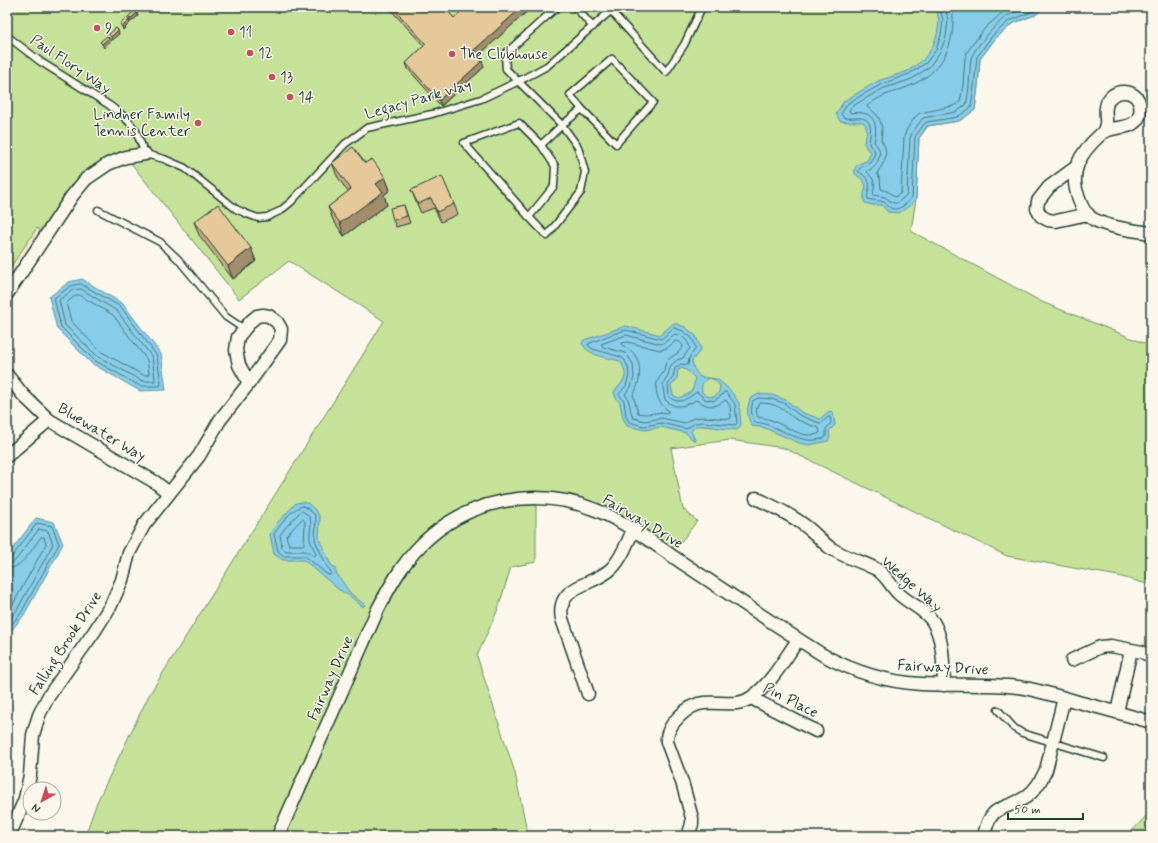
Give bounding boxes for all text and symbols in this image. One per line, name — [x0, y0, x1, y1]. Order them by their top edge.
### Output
place label: 9 — [105, 19, 112, 39]
marker: 9 — [92, 23, 102, 33]
place label: 11 — [239, 23, 252, 43]
marker: 11 — [226, 27, 236, 37]
street label: Paul Flory Way — [26, 30, 115, 99]
place label: 12 — [258, 44, 273, 64]
place label: The Clubhouse — [460, 45, 548, 65]
marker: 12 — [245, 48, 255, 58]
marker: The Clubhouse — [447, 49, 457, 59]
place label: 13 — [280, 68, 293, 88]
marker: 13 — [267, 72, 277, 82]
street label: Legacy Park Way — [363, 75, 474, 126]
place label: 14 — [298, 88, 314, 108]
marker: 14 — [285, 92, 295, 102]
place label: Lindner Family Tennis Center — [93, 105, 191, 142]
marker: Lindner Family Tennis Center — [193, 118, 203, 128]
street label: Bluewater Way — [54, 399, 149, 467]
street label: Fairway Drive — [598, 490, 687, 554]
street label: Wedge Way — [876, 552, 946, 618]
street label: Falling Brook Drive — [25, 588, 108, 700]
street label: Fairway Drive — [303, 633, 359, 724]
street label: Fairway Drive — [897, 656, 989, 680]
street label: Pin Place — [760, 679, 822, 723]
north arrow — [22, 781, 62, 821]
scale bar — [1008, 795, 1083, 821]
text: N — [29, 800, 44, 816]
text: 50 m — [1014, 802, 1041, 818]

